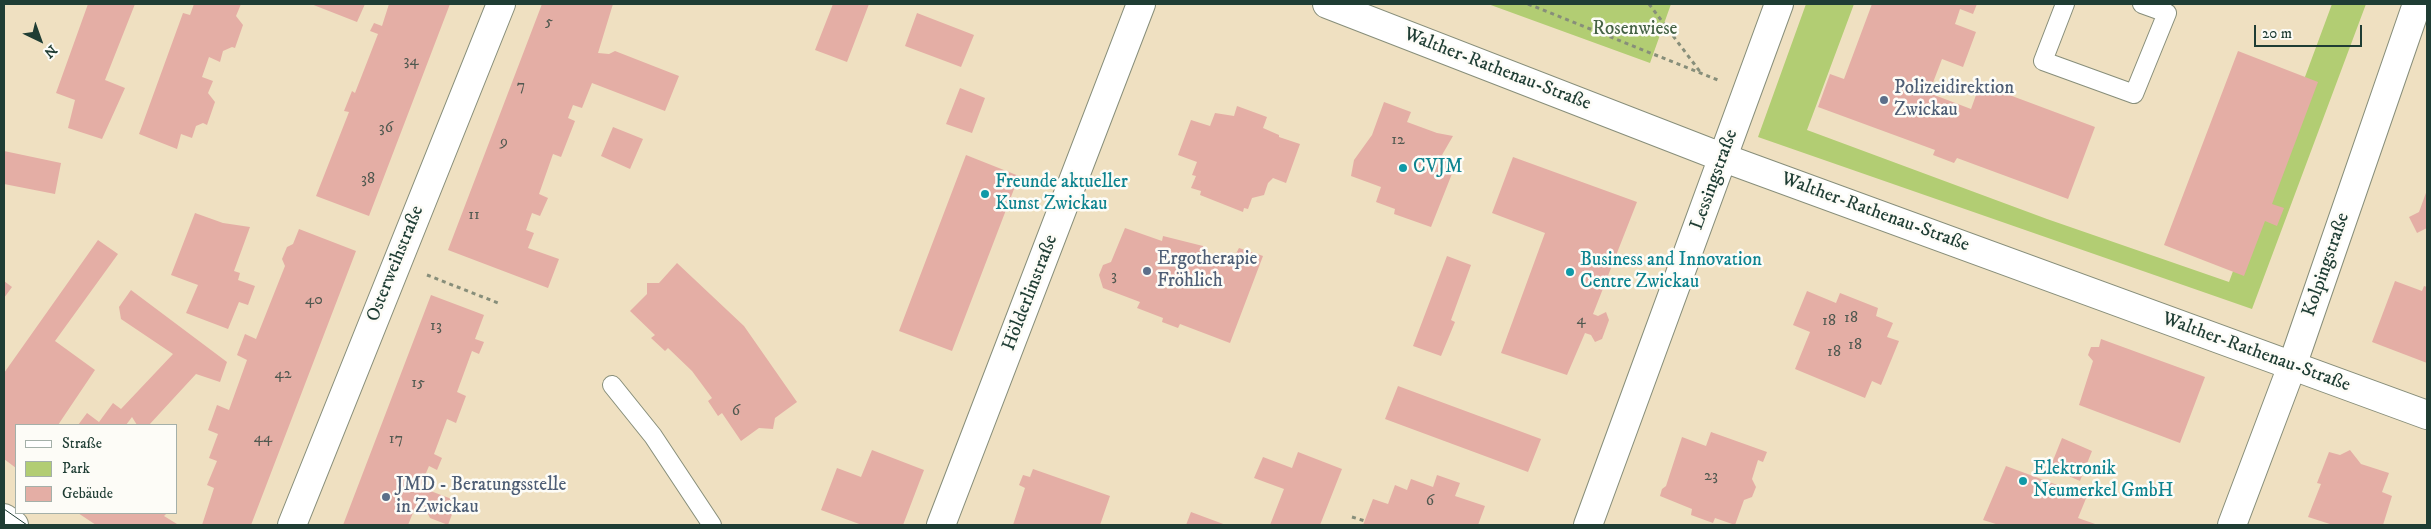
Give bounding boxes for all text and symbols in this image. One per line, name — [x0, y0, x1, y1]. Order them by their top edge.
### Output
house number: 5 — [545, 13, 553, 33]
north arrow — [15, 15, 65, 65]
scale bar — [2256, 15, 2364, 47]
park label: Rosenwiese — [1593, 19, 1677, 41]
street label: Walther-Rathenau-Straße — [1400, 24, 1594, 116]
text: 20 m — [2262, 24, 2292, 43]
text: N — [40, 41, 60, 62]
house number: 34 — [403, 52, 419, 72]
house number: 7 — [517, 77, 525, 97]
place label: Polizeidirektion Zwickau — [1894, 78, 2014, 122]
marker: Polizeidirektion Zwickau — [1878, 94, 1890, 106]
house number: 36 — [379, 119, 393, 139]
street label: Lessingstraße — [1686, 127, 1744, 233]
house number: 12 — [1391, 131, 1405, 151]
house number: 9 — [500, 133, 508, 153]
place label: CVJM — [1413, 157, 1463, 179]
marker: CVJM — [1397, 162, 1409, 174]
street label: Walther-Rathenau-Straße — [1778, 168, 1972, 258]
house number: 38 — [361, 170, 375, 190]
place label: Freunde aktueller Kunst Zwickau — [995, 172, 1128, 216]
marker: Freunde aktueller Kunst Zwickau — [979, 188, 991, 200]
street label: Osterweihstraße — [362, 203, 430, 325]
house number: 11 — [468, 206, 480, 226]
street label: Kolpingstraße — [2299, 210, 2355, 320]
street label: Hölderlinstraße — [998, 232, 1064, 354]
place label: Ergotherapie Fröhlich — [1157, 249, 1257, 293]
place label: Business and Innovation Centre Zwickau — [1580, 250, 1762, 294]
marker: Ergotherapie Fröhlich — [1141, 265, 1153, 277]
marker: Business and Innovation Centre Zwickau — [1564, 266, 1576, 278]
house number: 3 — [1111, 267, 1117, 287]
house number: 40 — [305, 291, 323, 311]
street label: Walther-Rathenau-Straße — [2159, 308, 2353, 398]
house number: 18 — [1844, 309, 1858, 329]
house number: 4 — [1576, 311, 1586, 331]
house number: 18 — [1822, 312, 1836, 332]
house number: 13 — [430, 317, 442, 337]
house number: 18 — [1848, 336, 1862, 356]
house number: 18 — [1827, 343, 1841, 363]
house number: 42 — [274, 365, 292, 385]
house number: 15 — [411, 374, 425, 394]
house number: 6 — [732, 402, 740, 422]
legend — [15, 424, 178, 514]
house number: 44 — [254, 429, 272, 449]
house number: 17 — [389, 430, 403, 450]
text: Straße — [62, 434, 102, 453]
text: Park — [62, 459, 90, 478]
place label: Elektronik Neumerkel GmbH — [2033, 459, 2173, 503]
house number: 23 — [1704, 467, 1718, 487]
place label: JMD - Beratungsstelle in Zwickau — [396, 475, 566, 519]
marker: Elektronik Neumerkel GmbH — [2017, 475, 2029, 487]
text: Gebäude — [62, 484, 113, 503]
marker: JMD - Beratungsstelle in Zwickau — [380, 491, 392, 503]
house number: 6 — [1426, 492, 1434, 512]

